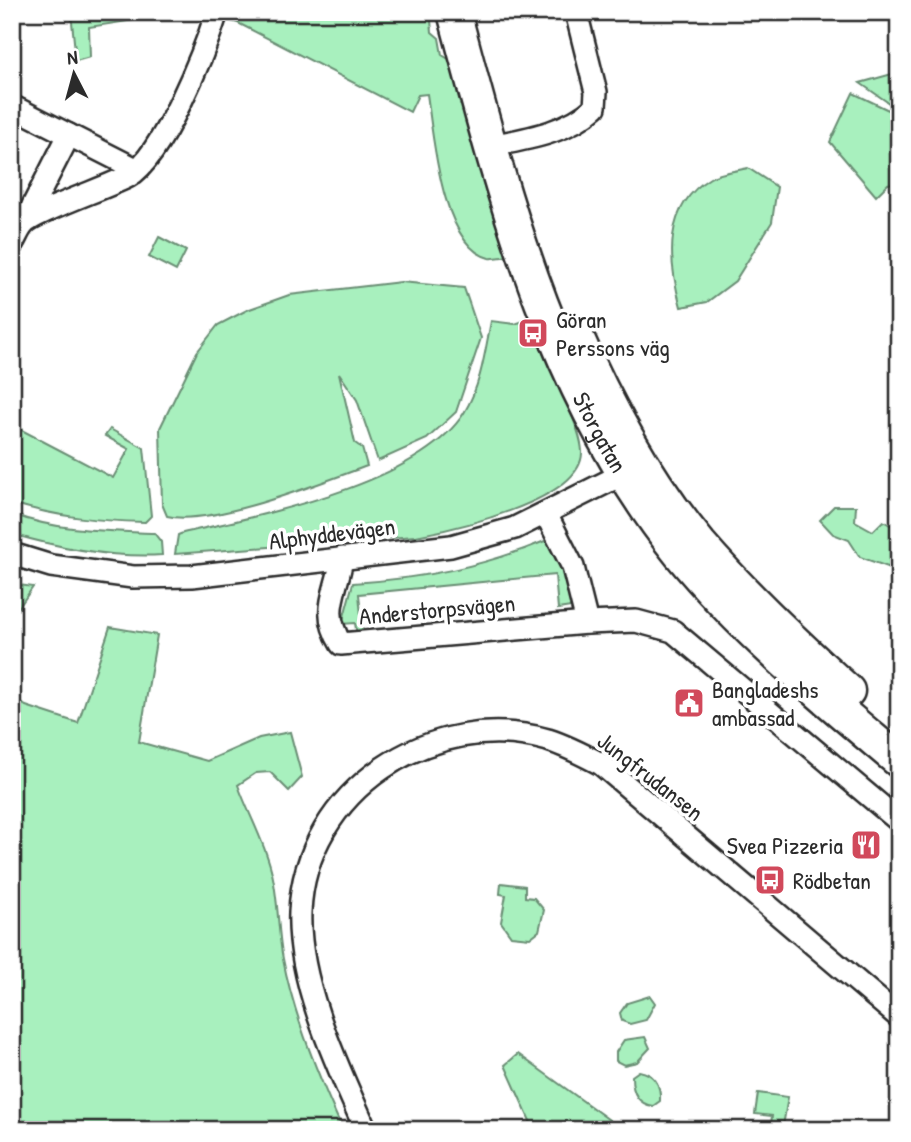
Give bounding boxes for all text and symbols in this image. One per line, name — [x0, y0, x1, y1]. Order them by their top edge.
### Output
north arrow — [38, 38, 108, 108]
text: N — [66, 44, 79, 71]
place label: Göran Perssons väg — [556, 303, 670, 363]
bus stop icon: Göran Perssons väg — [516, 316, 550, 350]
street label: Storgatan — [566, 387, 635, 478]
street label: Alphyddevägen — [267, 509, 397, 557]
street label: Anderstorpsvägen — [358, 586, 516, 632]
place label: Bangladeshs ambassad — [712, 673, 818, 733]
public building icon: Bangladeshs ambassad — [672, 686, 706, 720]
street label: Jungfrudansen — [591, 724, 711, 828]
restaurant icon: Svea Pizzeria — [849, 828, 883, 862]
place label: Svea Pizzeria — [727, 829, 843, 861]
bus stop icon: Rödbetan — [753, 863, 787, 897]
place label: Rödbetan — [793, 864, 871, 896]

